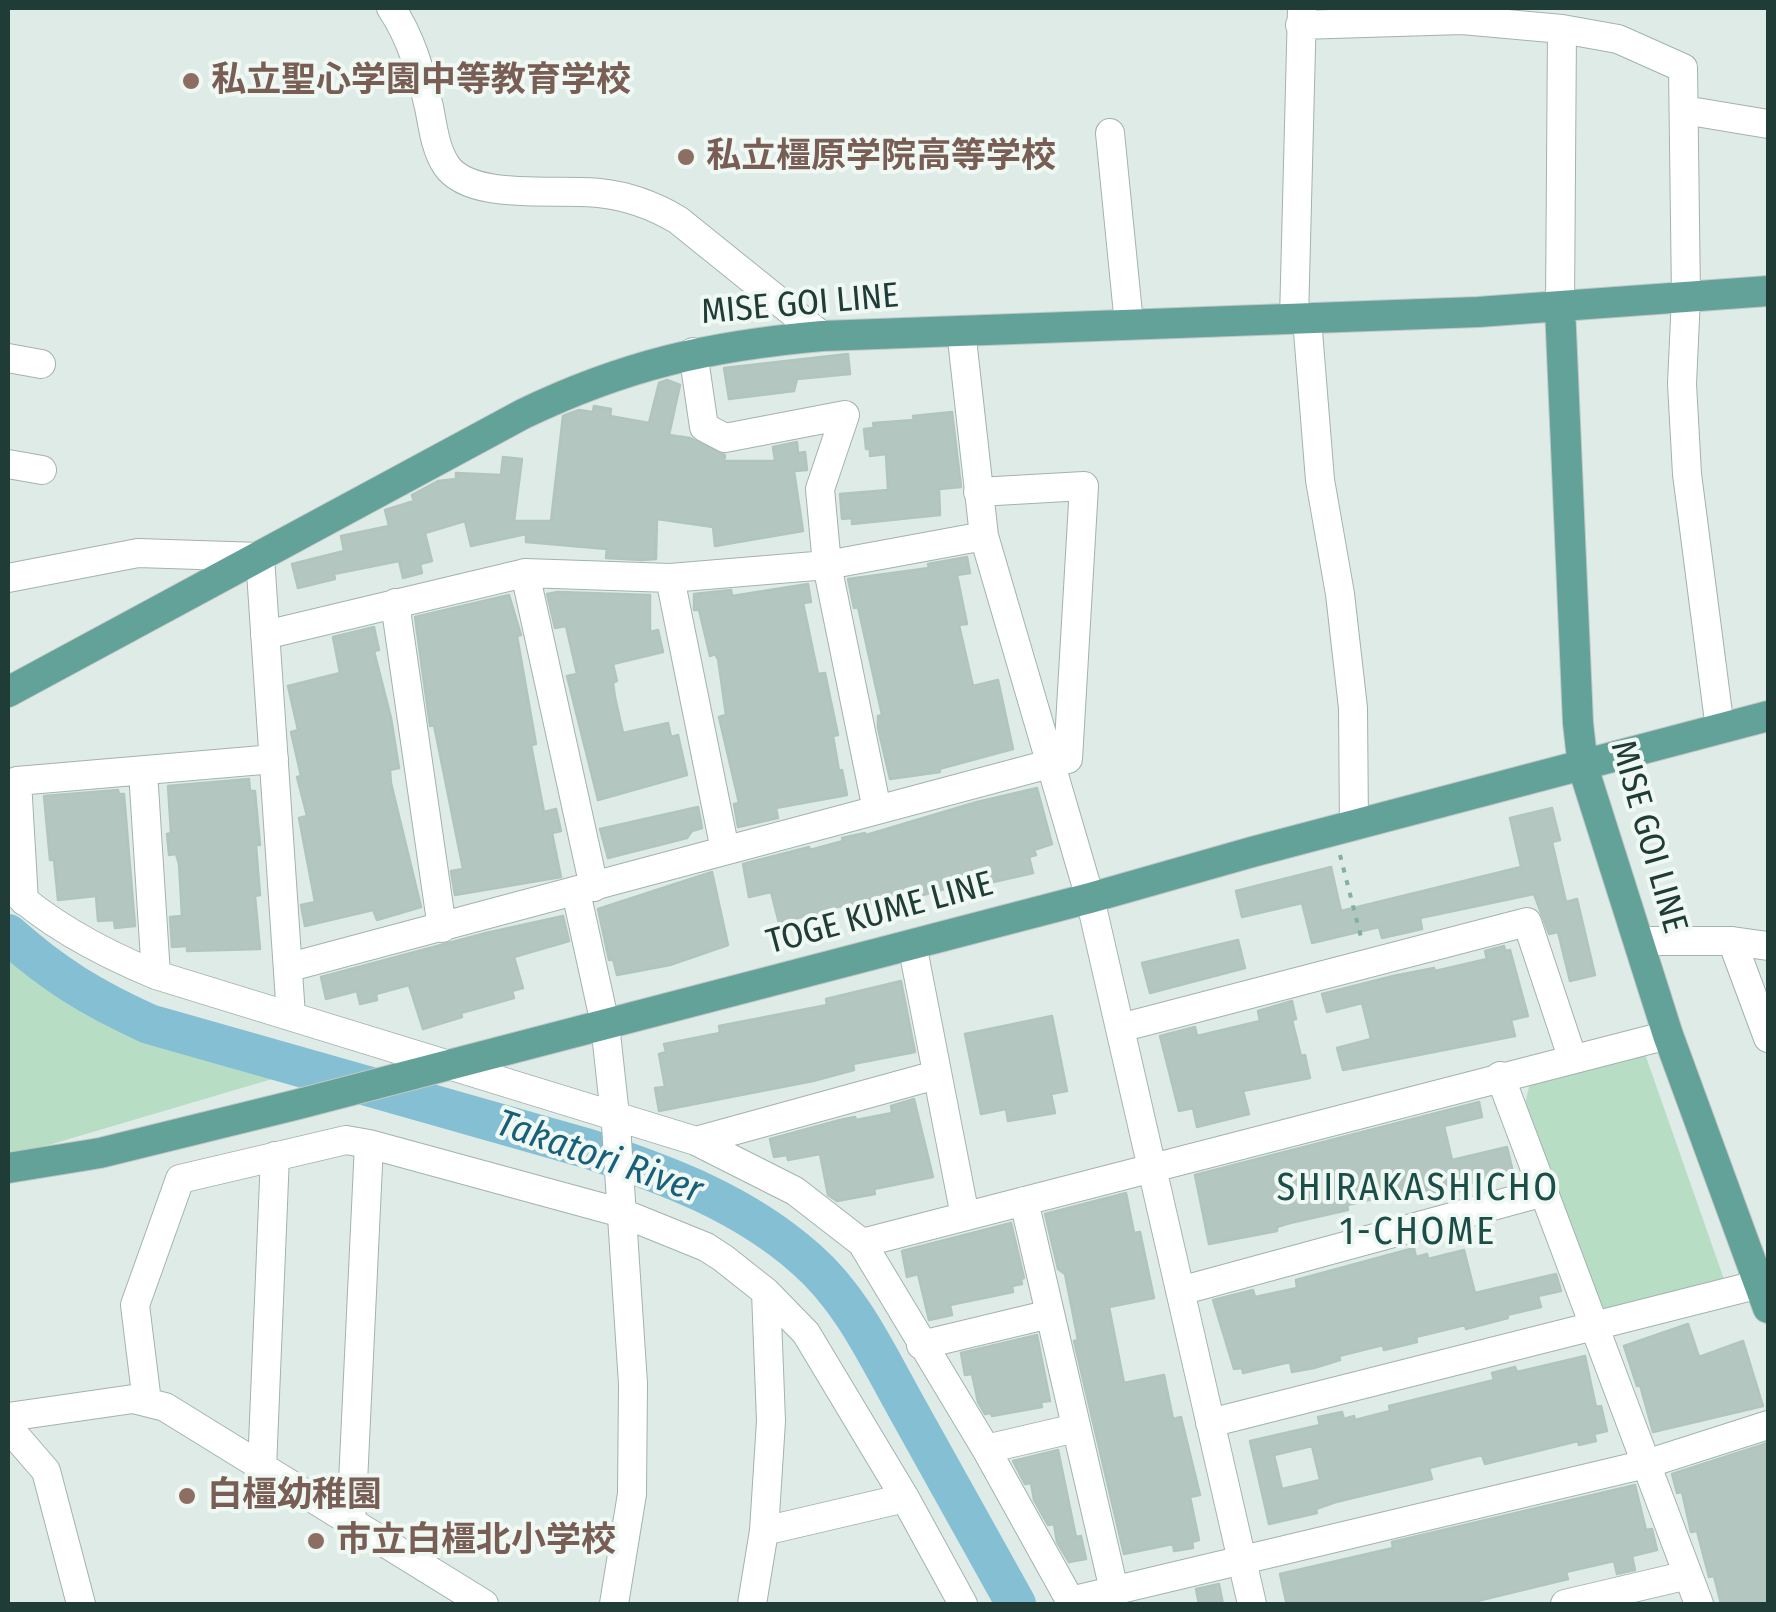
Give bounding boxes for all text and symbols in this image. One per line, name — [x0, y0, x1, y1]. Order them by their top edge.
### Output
place label: 私立聖心学園中等教育学校 — [211, 60, 631, 102]
marker: 私立聖心学園中等教育学校 — [180, 70, 202, 92]
place label: 私立橿原学院高等学校 — [706, 136, 1056, 178]
marker: 私立橿原学院高等学校 — [675, 146, 697, 168]
street label: MISE GOI LINE — [700, 275, 900, 335]
street label: MISE GOI LINE — [1601, 736, 1695, 938]
street label: TOGE KUME LINE — [762, 864, 998, 964]
water label: Takatori River — [490, 1101, 708, 1215]
district label: SHIRAKASHICHO 1-CHOME — [1276, 1166, 1560, 1256]
place label: 白橿幼稚園 — [207, 1475, 382, 1517]
marker: 白橿幼稚園 — [176, 1485, 198, 1507]
place label: 市立白橿北小学校 — [336, 1520, 616, 1562]
marker: 市立白橿北小学校 — [305, 1530, 327, 1552]

